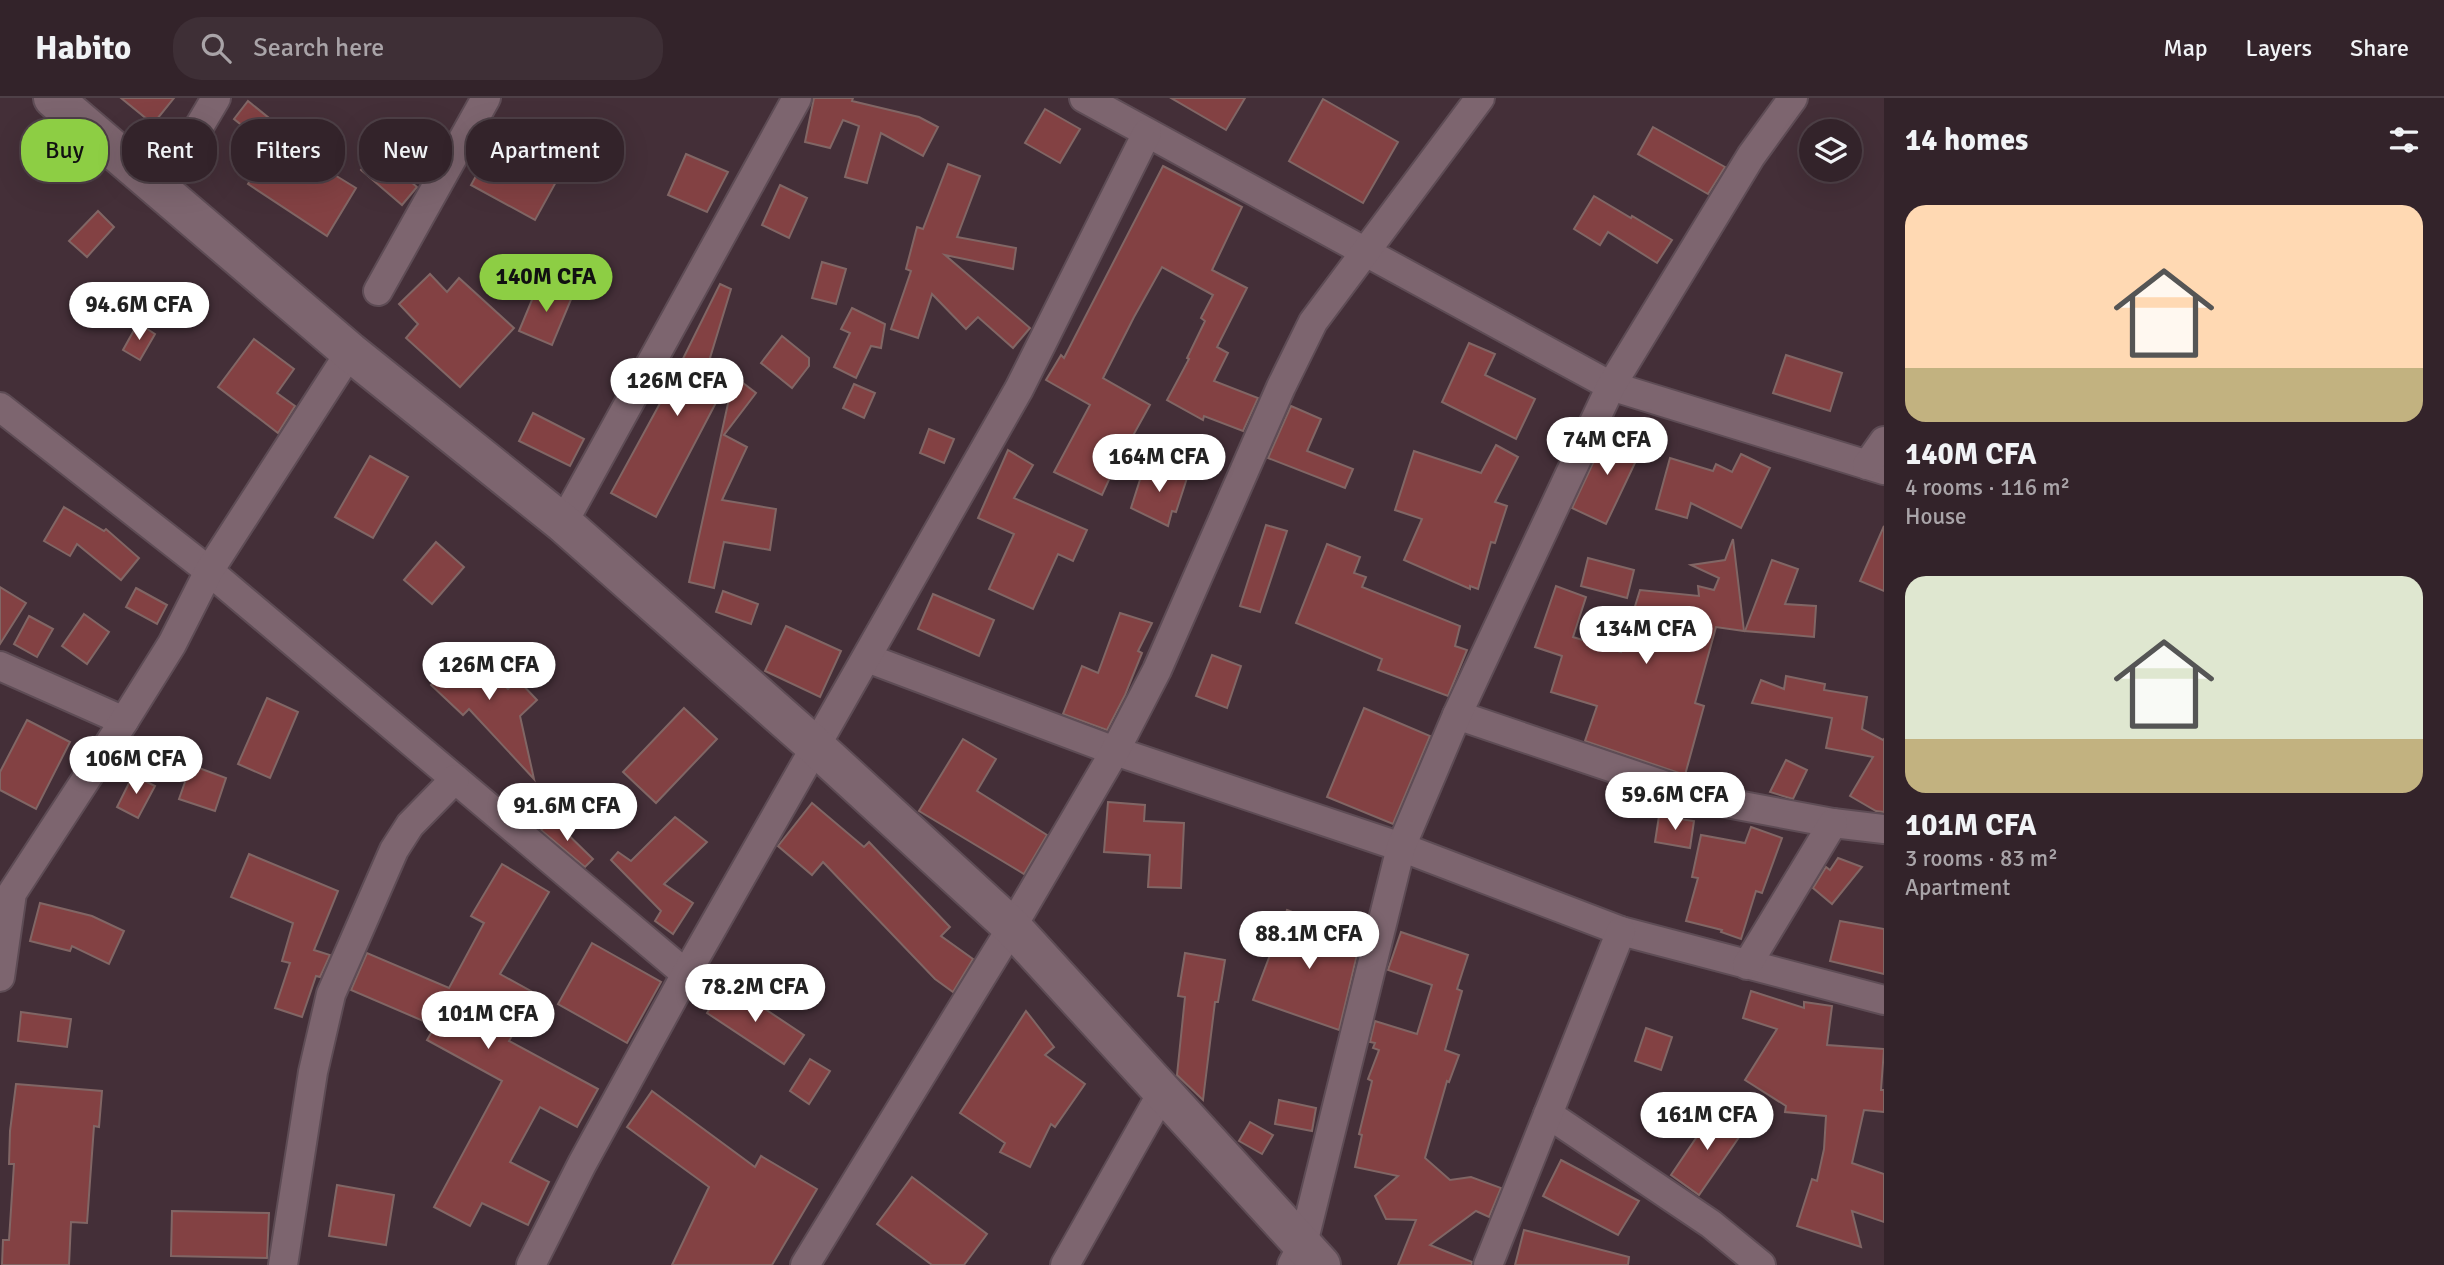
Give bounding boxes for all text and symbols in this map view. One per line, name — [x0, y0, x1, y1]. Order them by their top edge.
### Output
search box — [173, 17, 663, 80]
text: Habito — [35, 28, 131, 69]
icon: search — [197, 29, 235, 67]
text: Search here — [253, 32, 384, 64]
text: Map — [2163, 33, 2208, 63]
text: Layers — [2246, 33, 2312, 63]
text: Share — [2350, 33, 2409, 63]
chip: Buy — [21, 119, 108, 182]
chip: Rent — [122, 119, 217, 182]
chip: Filters — [231, 119, 345, 182]
chip: New — [359, 119, 452, 182]
chip: Apartment — [466, 119, 624, 182]
map controls — [1799, 119, 1862, 182]
button: layers — [1799, 119, 1862, 182]
icon: filters — [2385, 121, 2423, 159]
text: 14 homes — [1905, 122, 2028, 159]
icon: home — [2101, 250, 2227, 376]
pin: 140M CFA — [474, 254, 618, 314]
text: 140M CFA — [496, 262, 597, 291]
pin: 94.6M CFA — [59, 282, 219, 342]
text: 94.6M CFA — [85, 290, 193, 319]
pin: 126M CFA — [605, 358, 749, 418]
text: 126M CFA — [627, 366, 728, 395]
pin: 74M CFA — [1542, 418, 1672, 477]
text: 74M CFA — [1563, 425, 1651, 454]
pin: 164M CFA — [1087, 434, 1231, 494]
text: 140M CFA — [1905, 436, 2037, 473]
text: 164M CFA — [1109, 442, 1210, 471]
text: 4 rooms · 116 m² — [1905, 473, 2070, 502]
text: House — [1905, 502, 1967, 531]
pin: 134M CFA — [1574, 606, 1718, 666]
text: 134M CFA — [1596, 614, 1697, 643]
icon: home — [2101, 621, 2227, 747]
pin: 126M CFA — [417, 642, 561, 702]
text: 126M CFA — [439, 650, 540, 679]
pin: 106M CFA — [64, 736, 208, 796]
text: 106M CFA — [86, 744, 187, 773]
pin: 59.6M CFA — [1595, 772, 1755, 832]
text: 59.6M CFA — [1621, 780, 1729, 809]
pin: 91.6M CFA — [487, 784, 647, 843]
text: 91.6M CFA — [513, 791, 621, 820]
text: 101M CFA — [1905, 807, 2037, 844]
text: 3 rooms · 83 m² — [1905, 844, 2058, 873]
text: Apartment — [1905, 873, 2010, 902]
pin: 88.1M CFA — [1229, 912, 1389, 971]
text: 88.1M CFA — [1255, 919, 1363, 948]
pin: 78.2M CFA — [675, 964, 835, 1024]
text: 78.2M CFA — [701, 972, 809, 1001]
pin: 101M CFA — [416, 992, 560, 1051]
text: 101M CFA — [438, 999, 539, 1028]
pin: 161M CFA — [1635, 1093, 1779, 1152]
text: 161M CFA — [1657, 1100, 1758, 1129]

